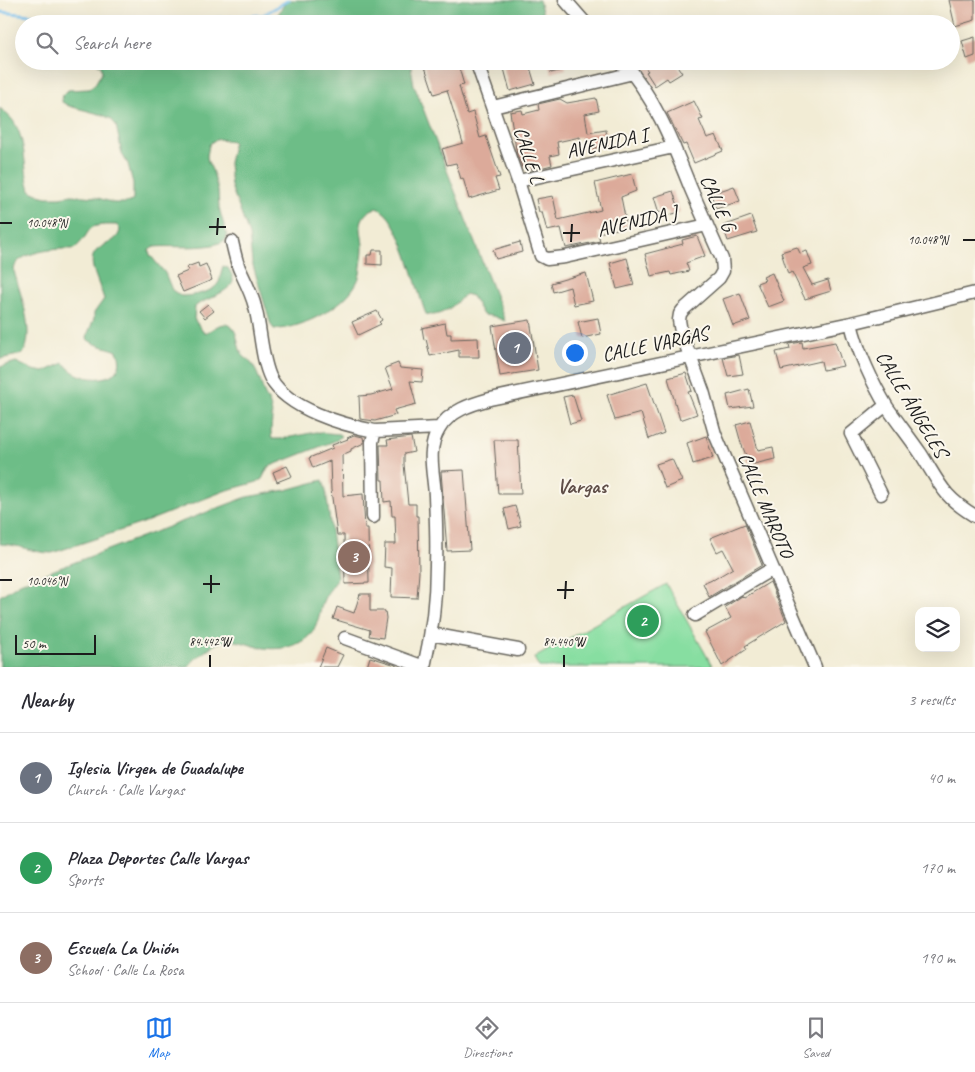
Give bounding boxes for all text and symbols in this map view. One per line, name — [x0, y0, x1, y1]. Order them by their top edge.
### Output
search box — [15, 15, 960, 70]
icon: search — [33, 29, 61, 57]
text: Search here — [73, 31, 150, 55]
street label: AVENIDA I — [564, 121, 654, 164]
street label: CALLE L — [508, 124, 550, 187]
street label: CALLE G — [695, 171, 742, 237]
street label: AVENIDA J — [595, 199, 682, 242]
text: 10.048°N — [27, 215, 69, 231]
text: 10.048°N — [908, 232, 950, 248]
street label: CALLE VARGAS — [600, 320, 714, 367]
pin: 1 — [499, 329, 531, 367]
your location — [562, 340, 588, 366]
street label: CALLE ÁNGELES — [870, 346, 956, 466]
street label: CALLE MAROTO — [733, 449, 800, 563]
district label: Vargas — [557, 473, 610, 499]
pin: 3 — [338, 538, 370, 576]
text: 10.046°N — [27, 573, 69, 589]
pin: 2 — [627, 602, 659, 640]
map controls — [915, 607, 960, 652]
button: layers — [915, 607, 960, 652]
scale bar — [15, 632, 96, 655]
text: 84.442°W — [189, 634, 233, 650]
text: 84.440°W — [543, 634, 587, 650]
text: 50 m — [22, 635, 46, 652]
text: Nearby — [20, 687, 73, 713]
text: 3 results — [908, 690, 955, 710]
text: Iglesia Virgen de Guadalupe — [67, 756, 243, 780]
text: 1 — [32, 768, 40, 788]
text: 40 m — [928, 768, 955, 788]
text: Church · Calle Vargas — [67, 780, 184, 800]
text: Plaza Deportes Calle Vargas — [67, 846, 248, 870]
text: 2 — [32, 858, 40, 878]
text: 170 m — [921, 858, 955, 878]
text: Sports — [67, 870, 103, 890]
text: Escuela La Unión — [67, 936, 178, 960]
text: 3 — [32, 948, 40, 968]
text: 190 m — [921, 948, 955, 968]
text: School · Calle La Rosa — [67, 960, 184, 980]
tab: Map — [145, 1014, 173, 1061]
tab: Directions — [463, 1014, 512, 1061]
tab: Saved — [802, 1014, 830, 1061]

